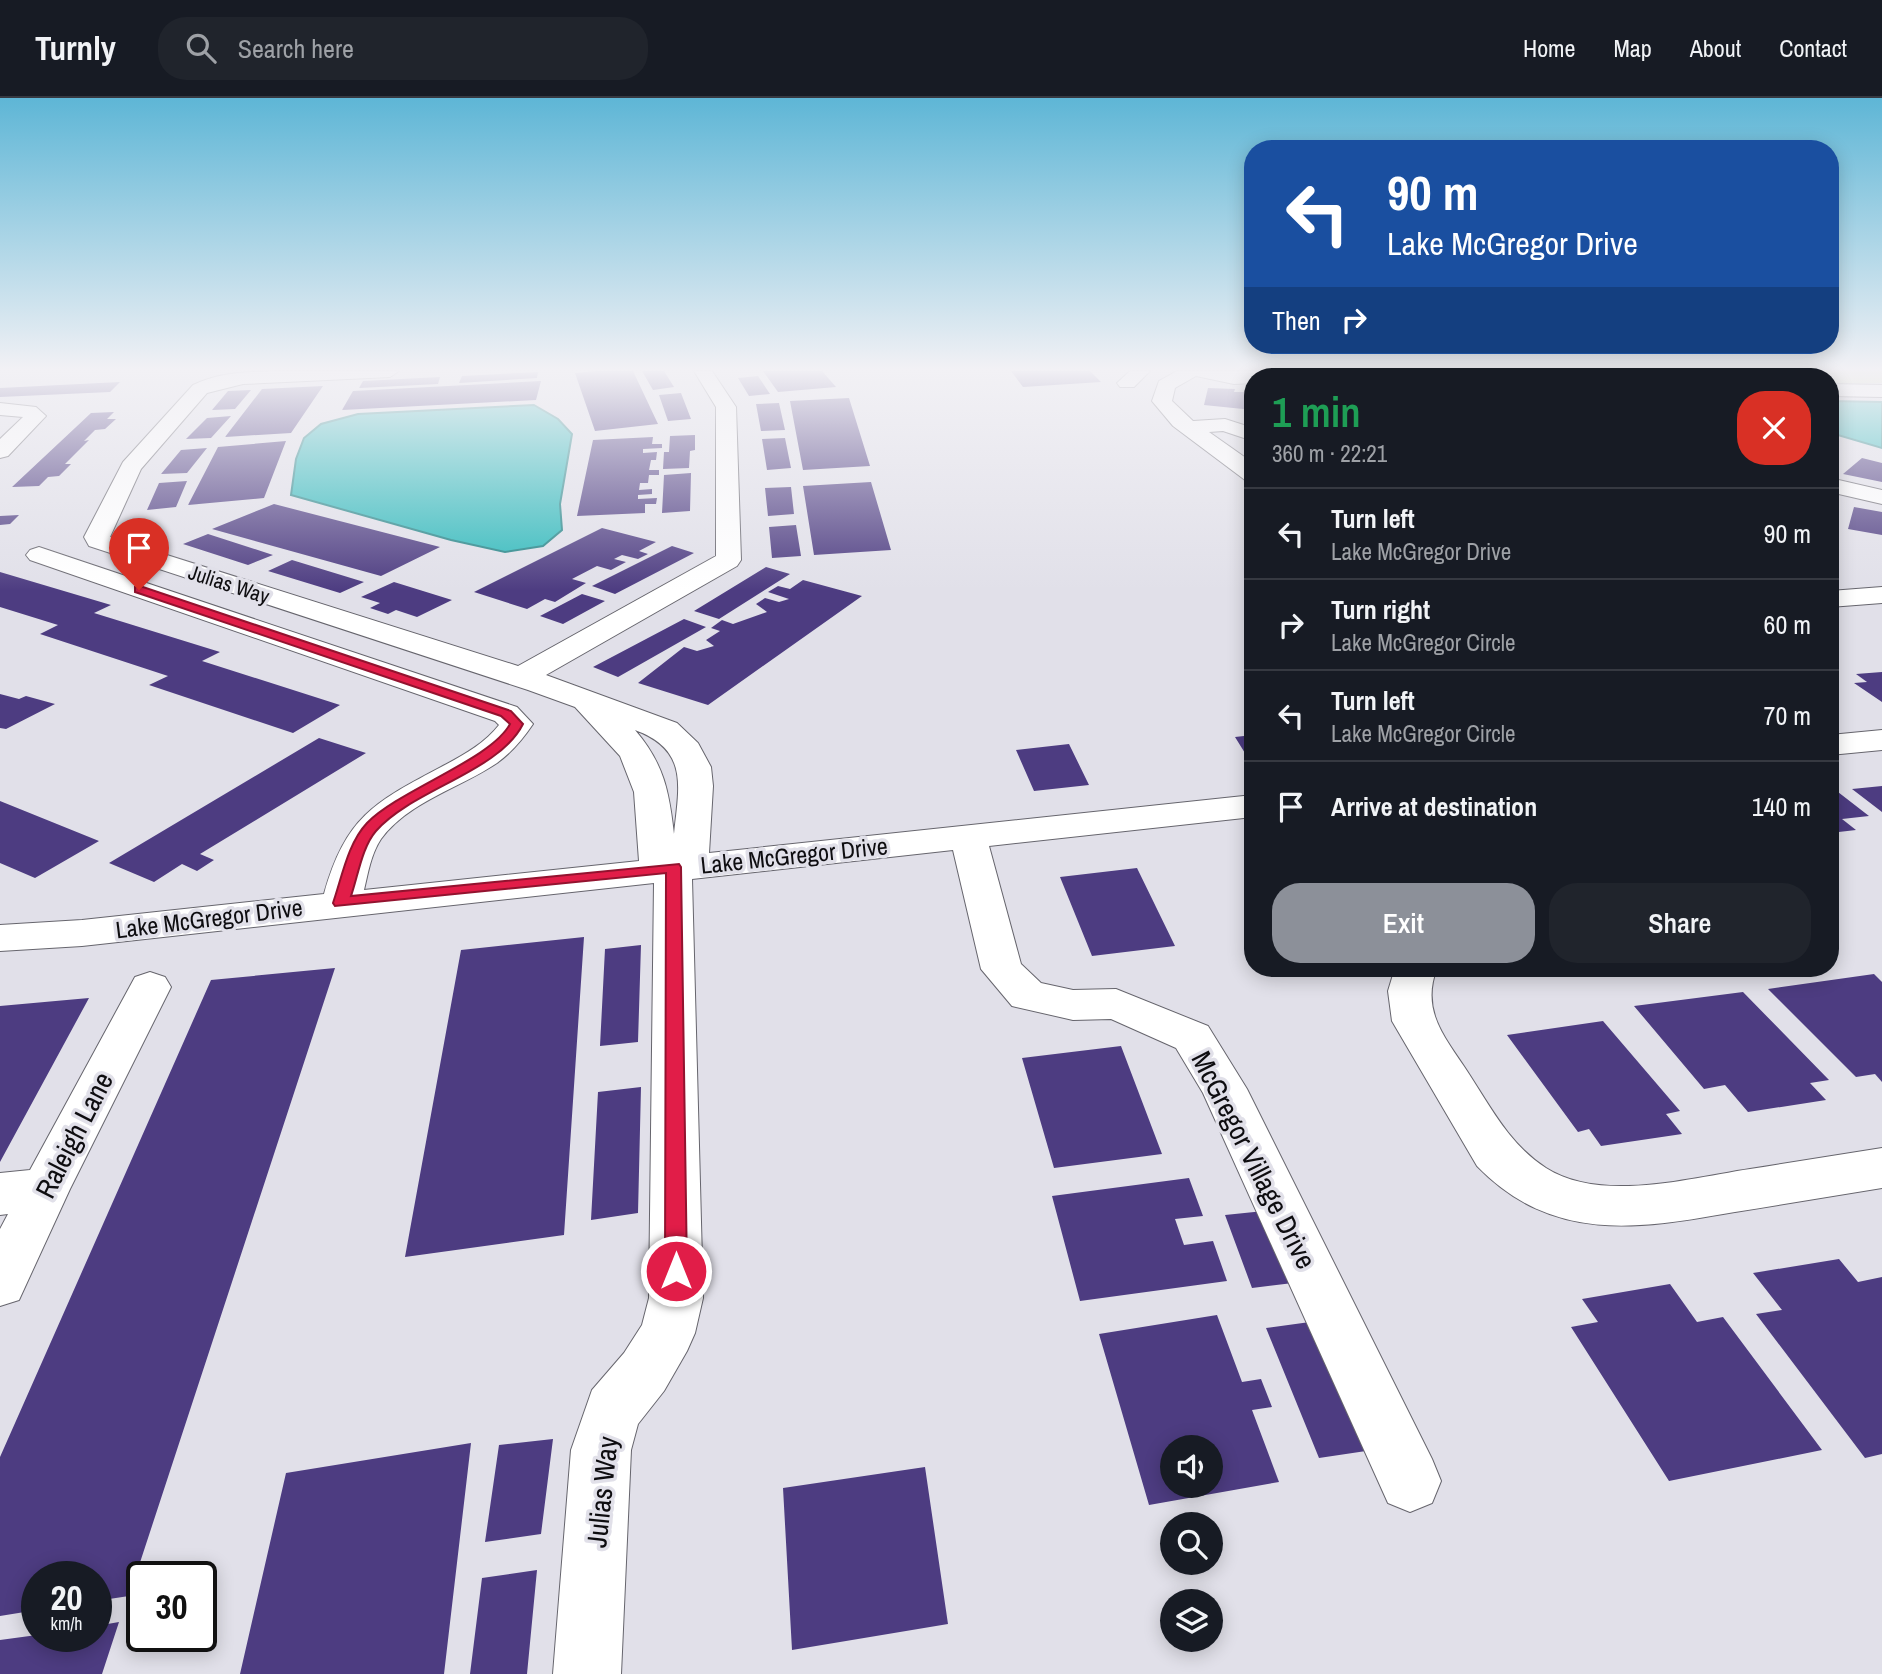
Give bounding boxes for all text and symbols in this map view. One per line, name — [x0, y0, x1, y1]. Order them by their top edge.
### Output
search box — [158, 17, 648, 80]
text: Turnly — [35, 26, 116, 70]
icon: search — [182, 29, 220, 67]
text: Search here — [238, 31, 354, 66]
text: Home — [1523, 32, 1575, 64]
text: Map — [1613, 32, 1652, 64]
text: About — [1690, 32, 1741, 64]
text: Contact — [1779, 32, 1847, 64]
text: 90 m — [1387, 159, 1479, 225]
icon: left — [1272, 168, 1363, 259]
text: Lake McGregor Drive — [1387, 222, 1638, 265]
icon: right — [1335, 301, 1373, 339]
text: Then — [1272, 303, 1321, 338]
text: 1 min — [1272, 384, 1361, 440]
button: close — [1737, 391, 1811, 465]
text: 360 m · 22:21 — [1272, 438, 1387, 469]
text: Turn left — [1331, 501, 1415, 536]
icon: left — [1272, 515, 1310, 553]
text: 90 m — [1764, 516, 1811, 551]
pin — [109, 518, 169, 590]
icon: arrive — [120, 529, 158, 567]
text: Lake McGregor Drive — [1331, 536, 1511, 567]
street label: Julias Way — [185, 557, 274, 611]
text: Turn right — [1331, 592, 1430, 627]
icon: right — [1272, 606, 1310, 644]
text: 60 m — [1764, 607, 1811, 642]
text: Lake McGregor Circle — [1331, 627, 1515, 658]
text: Turn left — [1331, 683, 1415, 718]
icon: left — [1272, 697, 1310, 735]
text: 70 m — [1764, 698, 1811, 733]
text: Lake McGregor Circle — [1331, 718, 1515, 749]
icon: arrive — [1272, 788, 1310, 826]
text: Arrive at destination — [1331, 789, 1537, 824]
text: 140 m — [1752, 789, 1811, 824]
street label: Lake McGregor Drive — [699, 829, 889, 881]
button: Exit — [1272, 883, 1535, 963]
button: Share — [1549, 883, 1811, 963]
street label: Lake McGregor Drive — [114, 891, 304, 945]
street label: McGregor Village Drive — [1183, 1045, 1325, 1275]
street label: Raleigh Lane — [26, 1066, 122, 1204]
position arrow — [639, 1234, 713, 1308]
street label: Julias Way — [577, 1434, 627, 1549]
map controls — [1160, 1435, 1223, 1652]
button: sound — [1160, 1435, 1223, 1498]
button: search — [1160, 1512, 1223, 1575]
speed limit sign: 30 — [126, 1561, 217, 1652]
text: 20 — [51, 1574, 82, 1621]
button: layers — [1160, 1589, 1223, 1652]
text: km/h — [51, 1611, 83, 1636]

